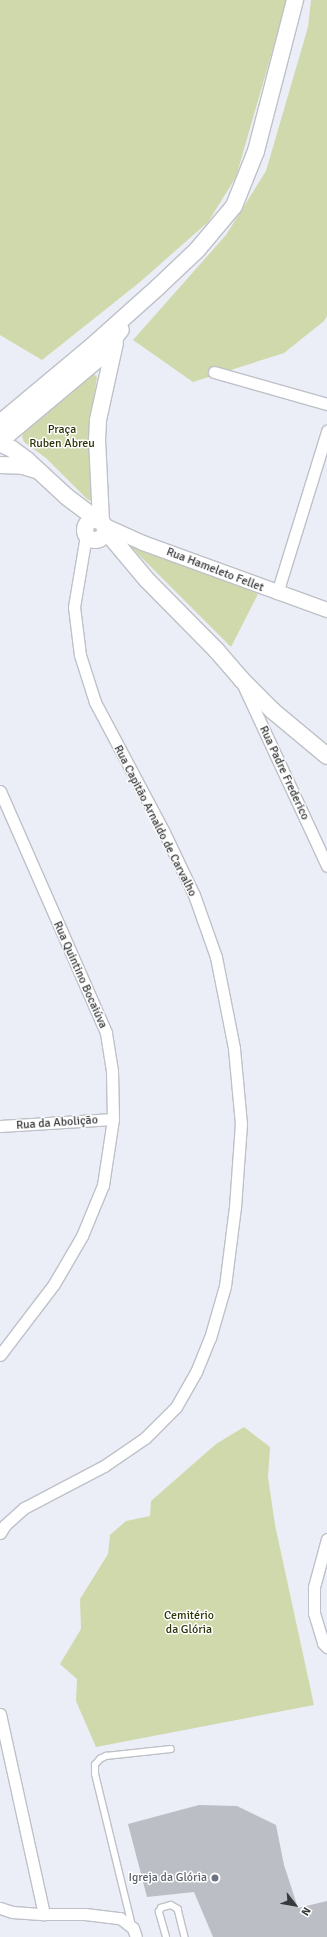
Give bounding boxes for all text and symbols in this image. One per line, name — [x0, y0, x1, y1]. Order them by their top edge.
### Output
park label: Praça Ruben Abreu — [29, 423, 95, 451]
street label: Rua Hameleto Fellet — [164, 545, 266, 595]
street label: Rua Padre Frederico — [256, 724, 312, 822]
street label: Rua Capitão Arnaldo de Carvalho — [110, 743, 200, 899]
street label: Rua Quintino Bocaiúva — [50, 919, 110, 1031]
street label: Rua da Abolição — [16, 1113, 98, 1133]
park label: Cemitério da Glória — [164, 1609, 214, 1637]
place label: Igreja da Glória — [128, 1871, 207, 1885]
marker: Igreja da Glória — [210, 1873, 220, 1883]
north arrow — [275, 1885, 315, 1925]
text: N — [298, 1905, 313, 1918]

